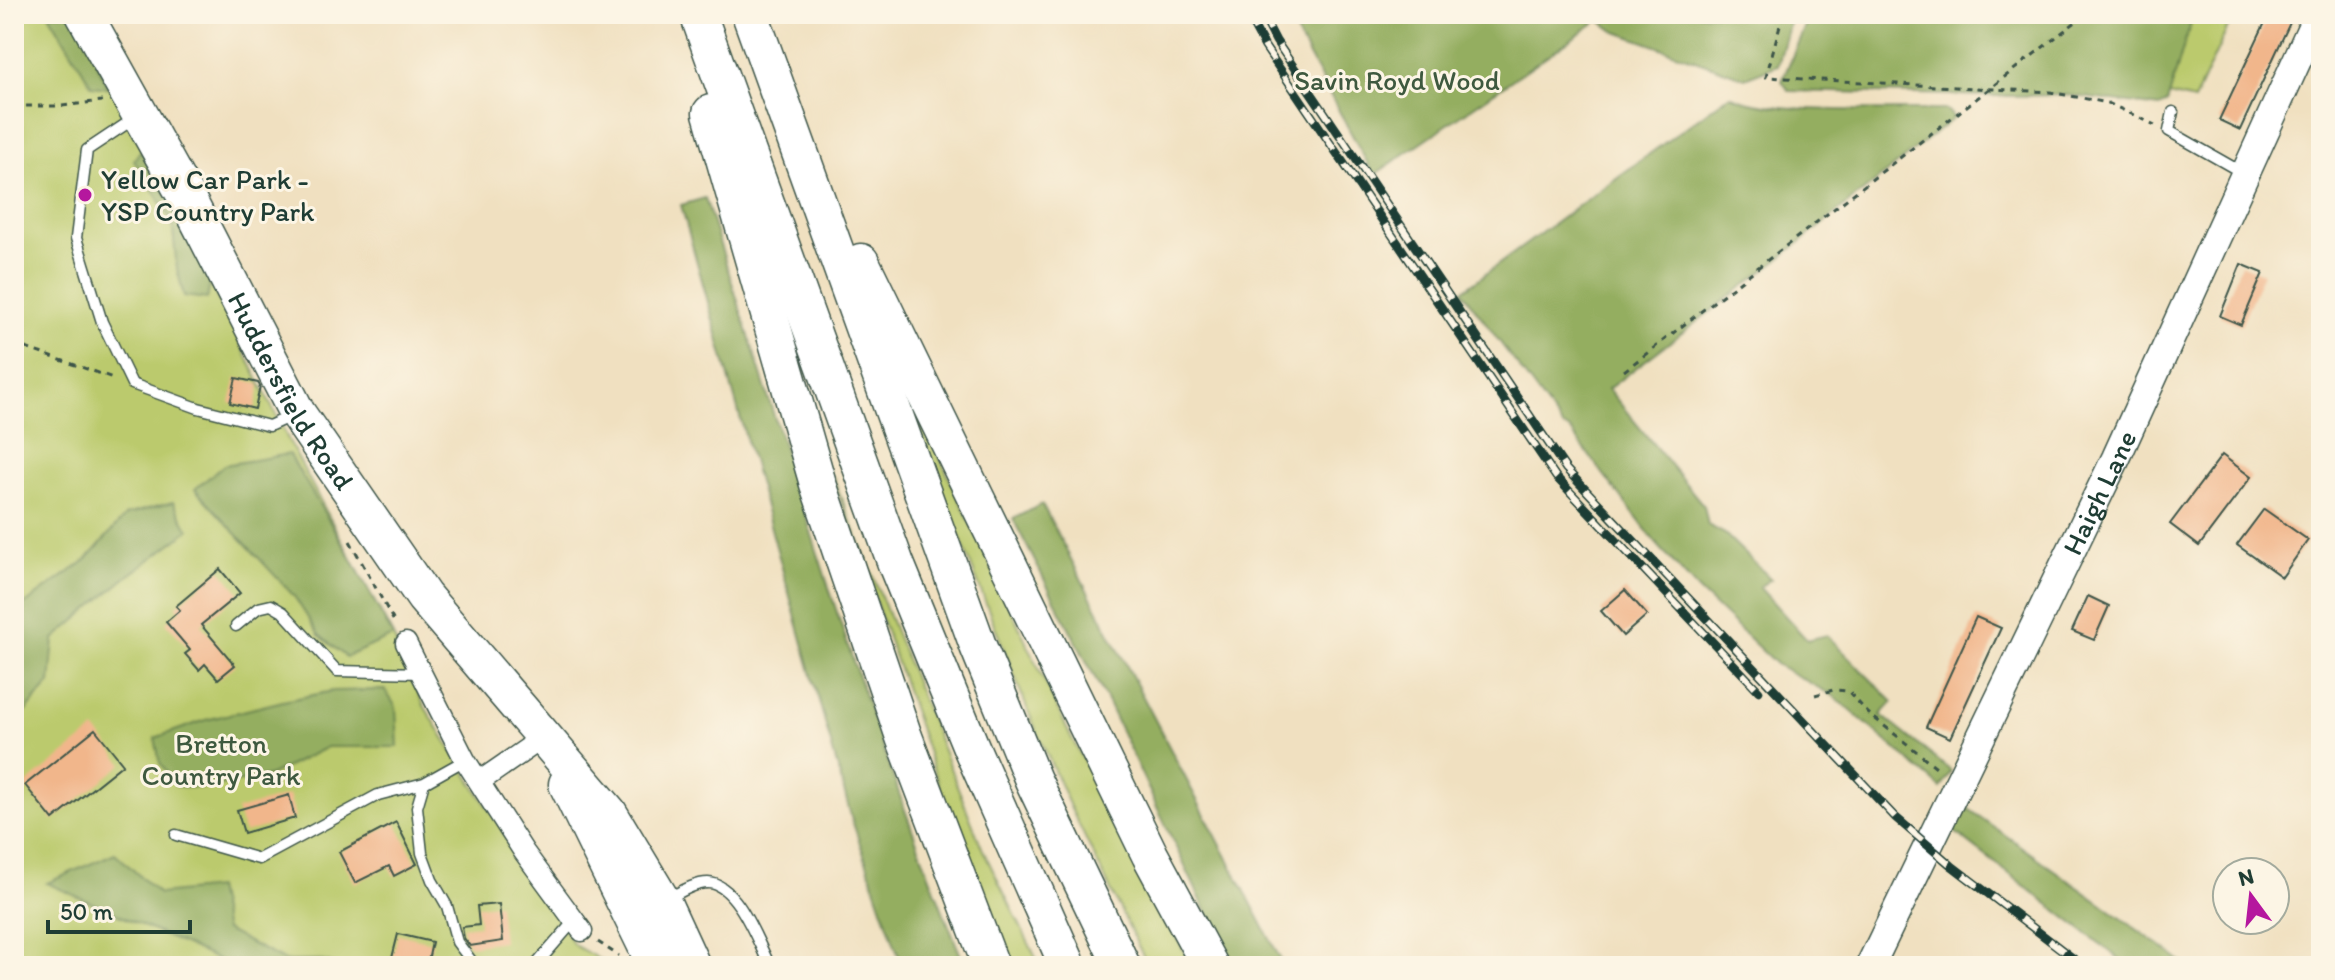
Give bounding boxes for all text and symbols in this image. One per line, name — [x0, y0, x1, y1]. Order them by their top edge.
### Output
park label: Savin Royd Wood — [1294, 63, 1500, 97]
place label: Yellow Car Park - YSP Country Park — [101, 162, 315, 228]
marker: Yellow Car Park - YSP Country Park — [76, 186, 94, 204]
street label: Huddersfield Road — [221, 286, 362, 497]
street label: Haigh Lane — [2055, 425, 2143, 560]
park label: Bretton Country Park — [141, 726, 301, 792]
north arrow — [2211, 856, 2291, 936]
text: N — [2235, 862, 2257, 892]
scale bar — [48, 884, 190, 934]
text: 50 m — [60, 897, 113, 926]

